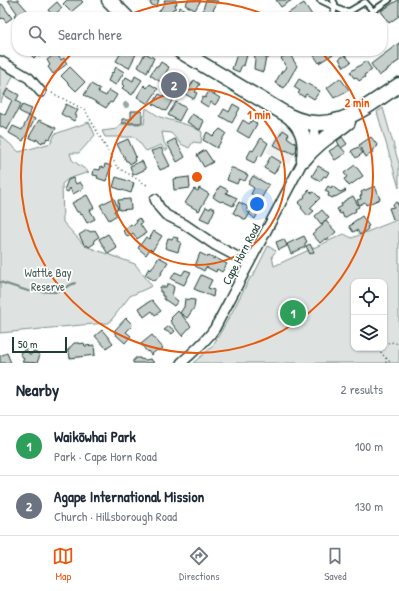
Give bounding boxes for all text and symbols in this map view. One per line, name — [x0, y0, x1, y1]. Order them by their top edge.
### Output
search box — [12, 12, 387, 56]
icon: search — [26, 23, 48, 45]
text: Search here — [58, 24, 122, 45]
pin: 2 — [161, 70, 187, 100]
text: 2 min — [345, 94, 370, 111]
text: 1 min — [247, 106, 271, 123]
centre of rings — [190, 170, 204, 184]
your location — [247, 194, 267, 214]
street label: Cape Horn Road — [218, 220, 264, 288]
park label: Wattle Bay Reserve — [25, 264, 71, 295]
map controls — [351, 279, 387, 351]
button: locate — [351, 279, 387, 315]
pin: 1 — [280, 298, 306, 328]
button: layers — [351, 315, 387, 351]
scale bar — [12, 335, 67, 354]
text: 50 m — [18, 337, 38, 351]
text: Nearby — [16, 378, 59, 401]
text: 2 results — [341, 380, 383, 398]
text: Waikōwhai Park — [54, 426, 136, 447]
text: 1 — [27, 437, 31, 455]
text: 100 m — [355, 437, 383, 455]
text: Park · Cape Horn Road — [54, 447, 157, 465]
text: Agape International Mission — [54, 486, 204, 507]
text: 2 — [26, 497, 32, 515]
text: 130 m — [355, 497, 383, 515]
text: Church · Hillsborough Road — [54, 507, 177, 525]
tab: Map — [52, 545, 74, 583]
tab: Directions — [179, 545, 220, 583]
tab: Saved — [324, 545, 347, 583]

